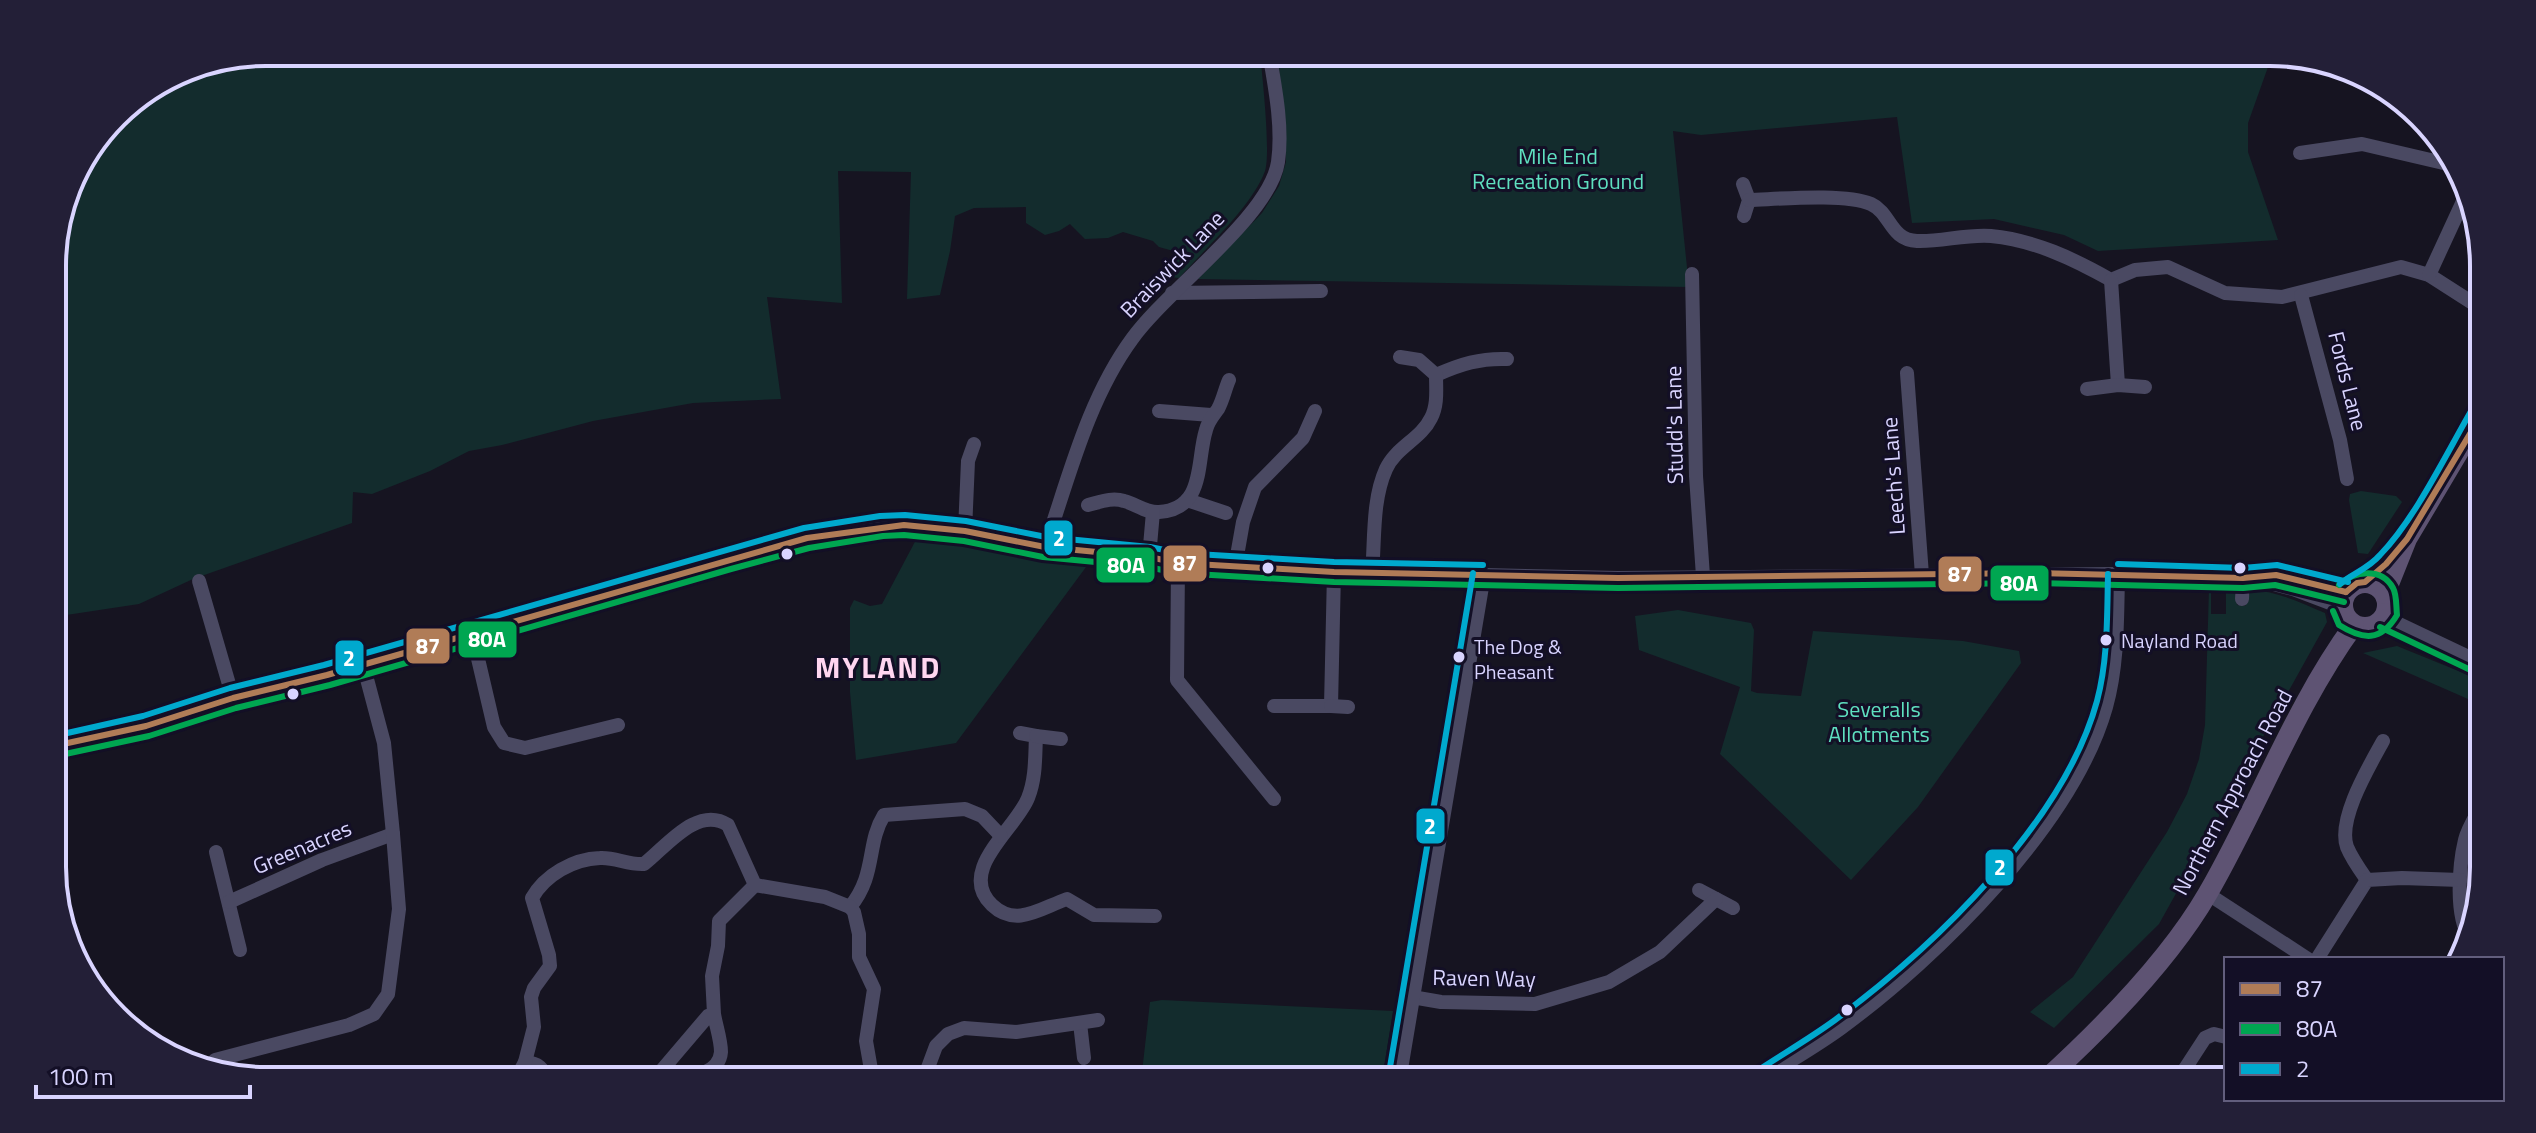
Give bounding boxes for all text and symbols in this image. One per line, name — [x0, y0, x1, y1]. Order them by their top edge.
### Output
park label: Mile End Recreation Ground — [1472, 139, 1644, 198]
street label: Braiswick Lane — [1112, 202, 1232, 326]
street label: Fords Lane — [2319, 328, 2377, 434]
street label: Studd's Lane — [1656, 365, 1692, 485]
street label: Leech's Lane — [1872, 416, 1914, 536]
line badge: 2 — [1043, 519, 1074, 557]
text: 2 — [1053, 521, 1065, 555]
line badge: 87 — [1162, 544, 1208, 583]
unlabelled marker — [779, 546, 795, 562]
line badge: 80A — [1095, 546, 1156, 584]
text: 87 — [1173, 546, 1197, 580]
text: 80A — [1107, 548, 1145, 582]
line badge: 87 — [1937, 555, 1983, 593]
text: 87 — [1948, 557, 1972, 591]
unlabelled marker — [1260, 560, 1276, 576]
unlabelled marker — [2232, 560, 2248, 576]
line badge: 80A — [1989, 564, 2050, 602]
text: 80A — [2000, 566, 2038, 600]
line badge: 80A — [457, 620, 518, 659]
text: 80A — [468, 622, 506, 656]
place label: Nayland Road — [2121, 625, 2238, 656]
line badge: 87 — [405, 627, 451, 665]
text: 87 — [416, 629, 440, 663]
place label: The Dog & Pheasant — [1474, 631, 1562, 687]
marker: Nayland Road — [2098, 632, 2114, 648]
line badge: 2 — [334, 639, 365, 677]
text: 2 — [343, 641, 355, 675]
district label: MYLAND — [815, 644, 941, 690]
marker: The Dog & Pheasant — [1451, 649, 1467, 665]
street label: Northern Approach Road — [2163, 683, 2301, 901]
unlabelled marker — [285, 686, 301, 702]
park label: Severalls Allotments — [1828, 692, 1930, 751]
line badge: 2 — [1415, 807, 1446, 845]
text: 2 — [1424, 809, 1436, 843]
street label: Greenacres — [247, 811, 357, 883]
line badge: 2 — [1984, 848, 2015, 887]
text: 2 — [1994, 850, 2006, 884]
legend — [2224, 957, 2504, 1101]
street label: Raven Way — [1432, 960, 1536, 996]
text: 87 — [2296, 970, 2323, 1006]
unlabelled marker — [1839, 1002, 1855, 1018]
text: 80A — [2296, 1010, 2337, 1046]
scale bar — [36, 1049, 250, 1099]
text: 2 — [2296, 1050, 2309, 1086]
text: 100 m — [48, 1058, 114, 1094]

